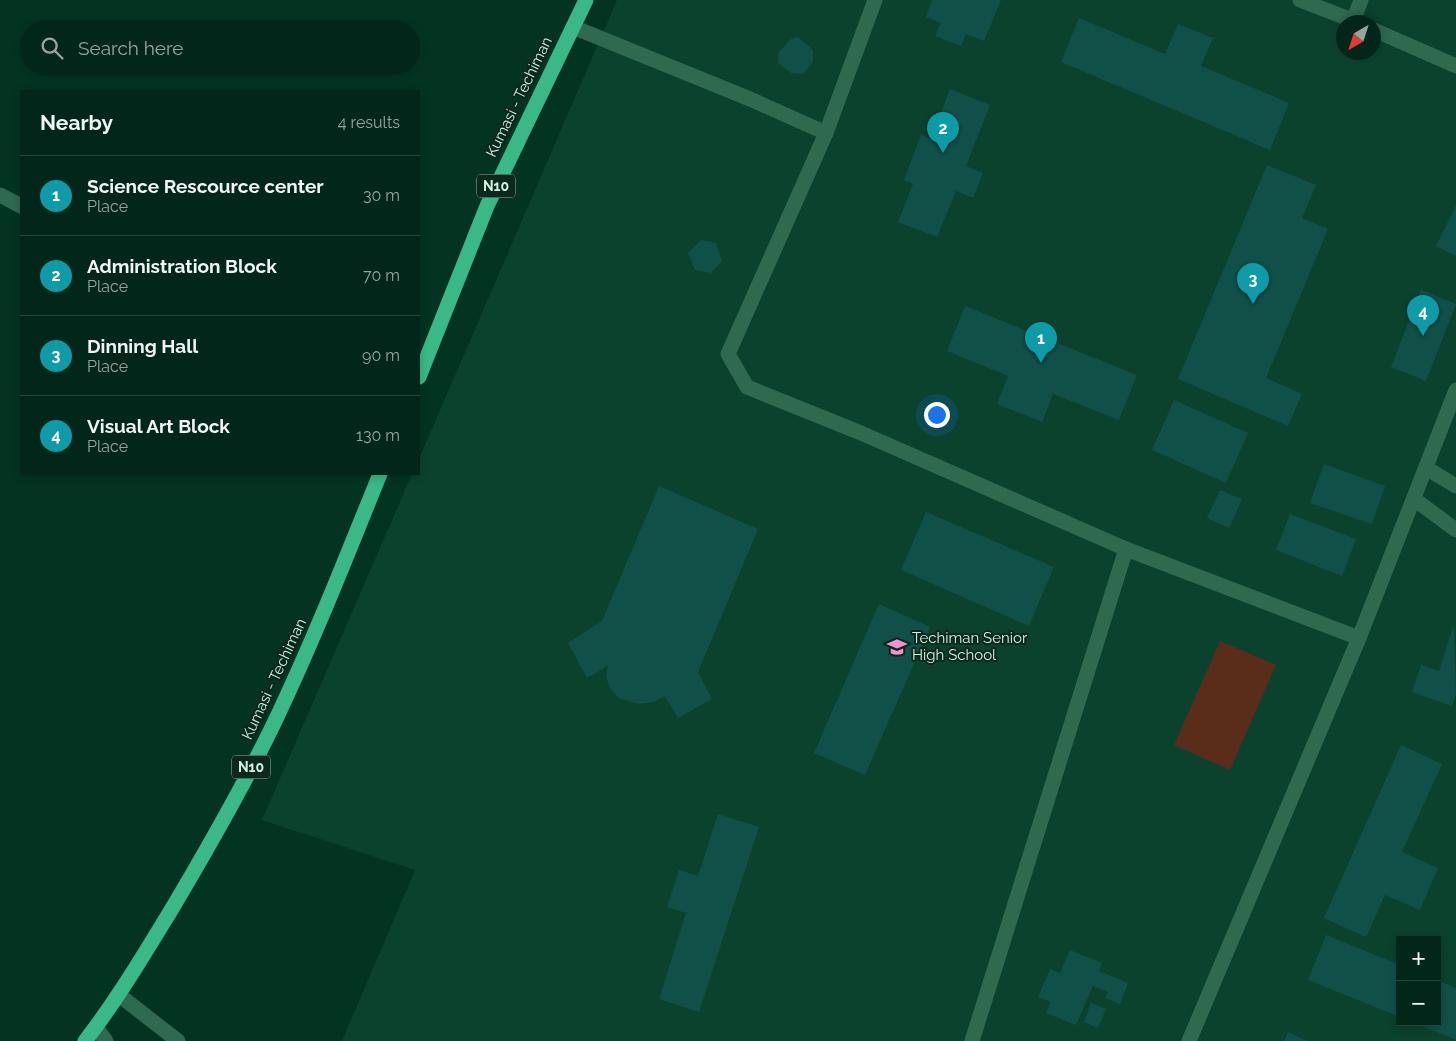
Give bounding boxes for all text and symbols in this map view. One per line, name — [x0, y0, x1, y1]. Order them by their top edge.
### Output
north arrow — [1336, 15, 1381, 60]
search box — [20, 20, 420, 75]
icon: search — [38, 34, 66, 62]
street label: Kumasi - Techiman — [482, 34, 556, 160]
text: Search here — [78, 37, 184, 59]
text: Nearby — [40, 110, 113, 135]
pin: 2 — [927, 112, 959, 153]
text: 4 results — [338, 113, 400, 132]
text: Science Rescource center — [87, 175, 324, 197]
road number: N10 — [477, 175, 515, 198]
text: 1 — [52, 186, 60, 205]
text: 30 m — [363, 186, 400, 205]
text: Place — [87, 197, 128, 216]
text: Administration Block — [87, 255, 277, 277]
pin: 3 — [1237, 263, 1269, 304]
text: 2 — [51, 266, 61, 285]
text: 70 m — [363, 266, 400, 285]
text: Place — [87, 277, 128, 296]
pin: 4 — [1407, 295, 1439, 336]
pin: 1 — [1025, 322, 1057, 363]
text: Dinning Hall — [87, 335, 198, 357]
text: 3 — [52, 346, 60, 365]
text: 90 m — [362, 346, 400, 365]
text: Place — [87, 357, 128, 376]
your location — [924, 402, 950, 428]
text: Visual Art Block — [87, 415, 230, 437]
text: 4 — [51, 426, 61, 445]
text: 130 m — [356, 426, 400, 445]
text: Place — [87, 437, 128, 456]
street label: Kumasi - Techiman — [238, 616, 310, 742]
place label: Techiman Senior High School — [912, 629, 1028, 664]
school or university icon: Techiman Senior High School — [886, 636, 908, 658]
road number: N10 — [232, 756, 270, 779]
map controls — [1396, 936, 1441, 1026]
button: + — [1396, 936, 1441, 981]
button: − — [1396, 981, 1441, 1026]

